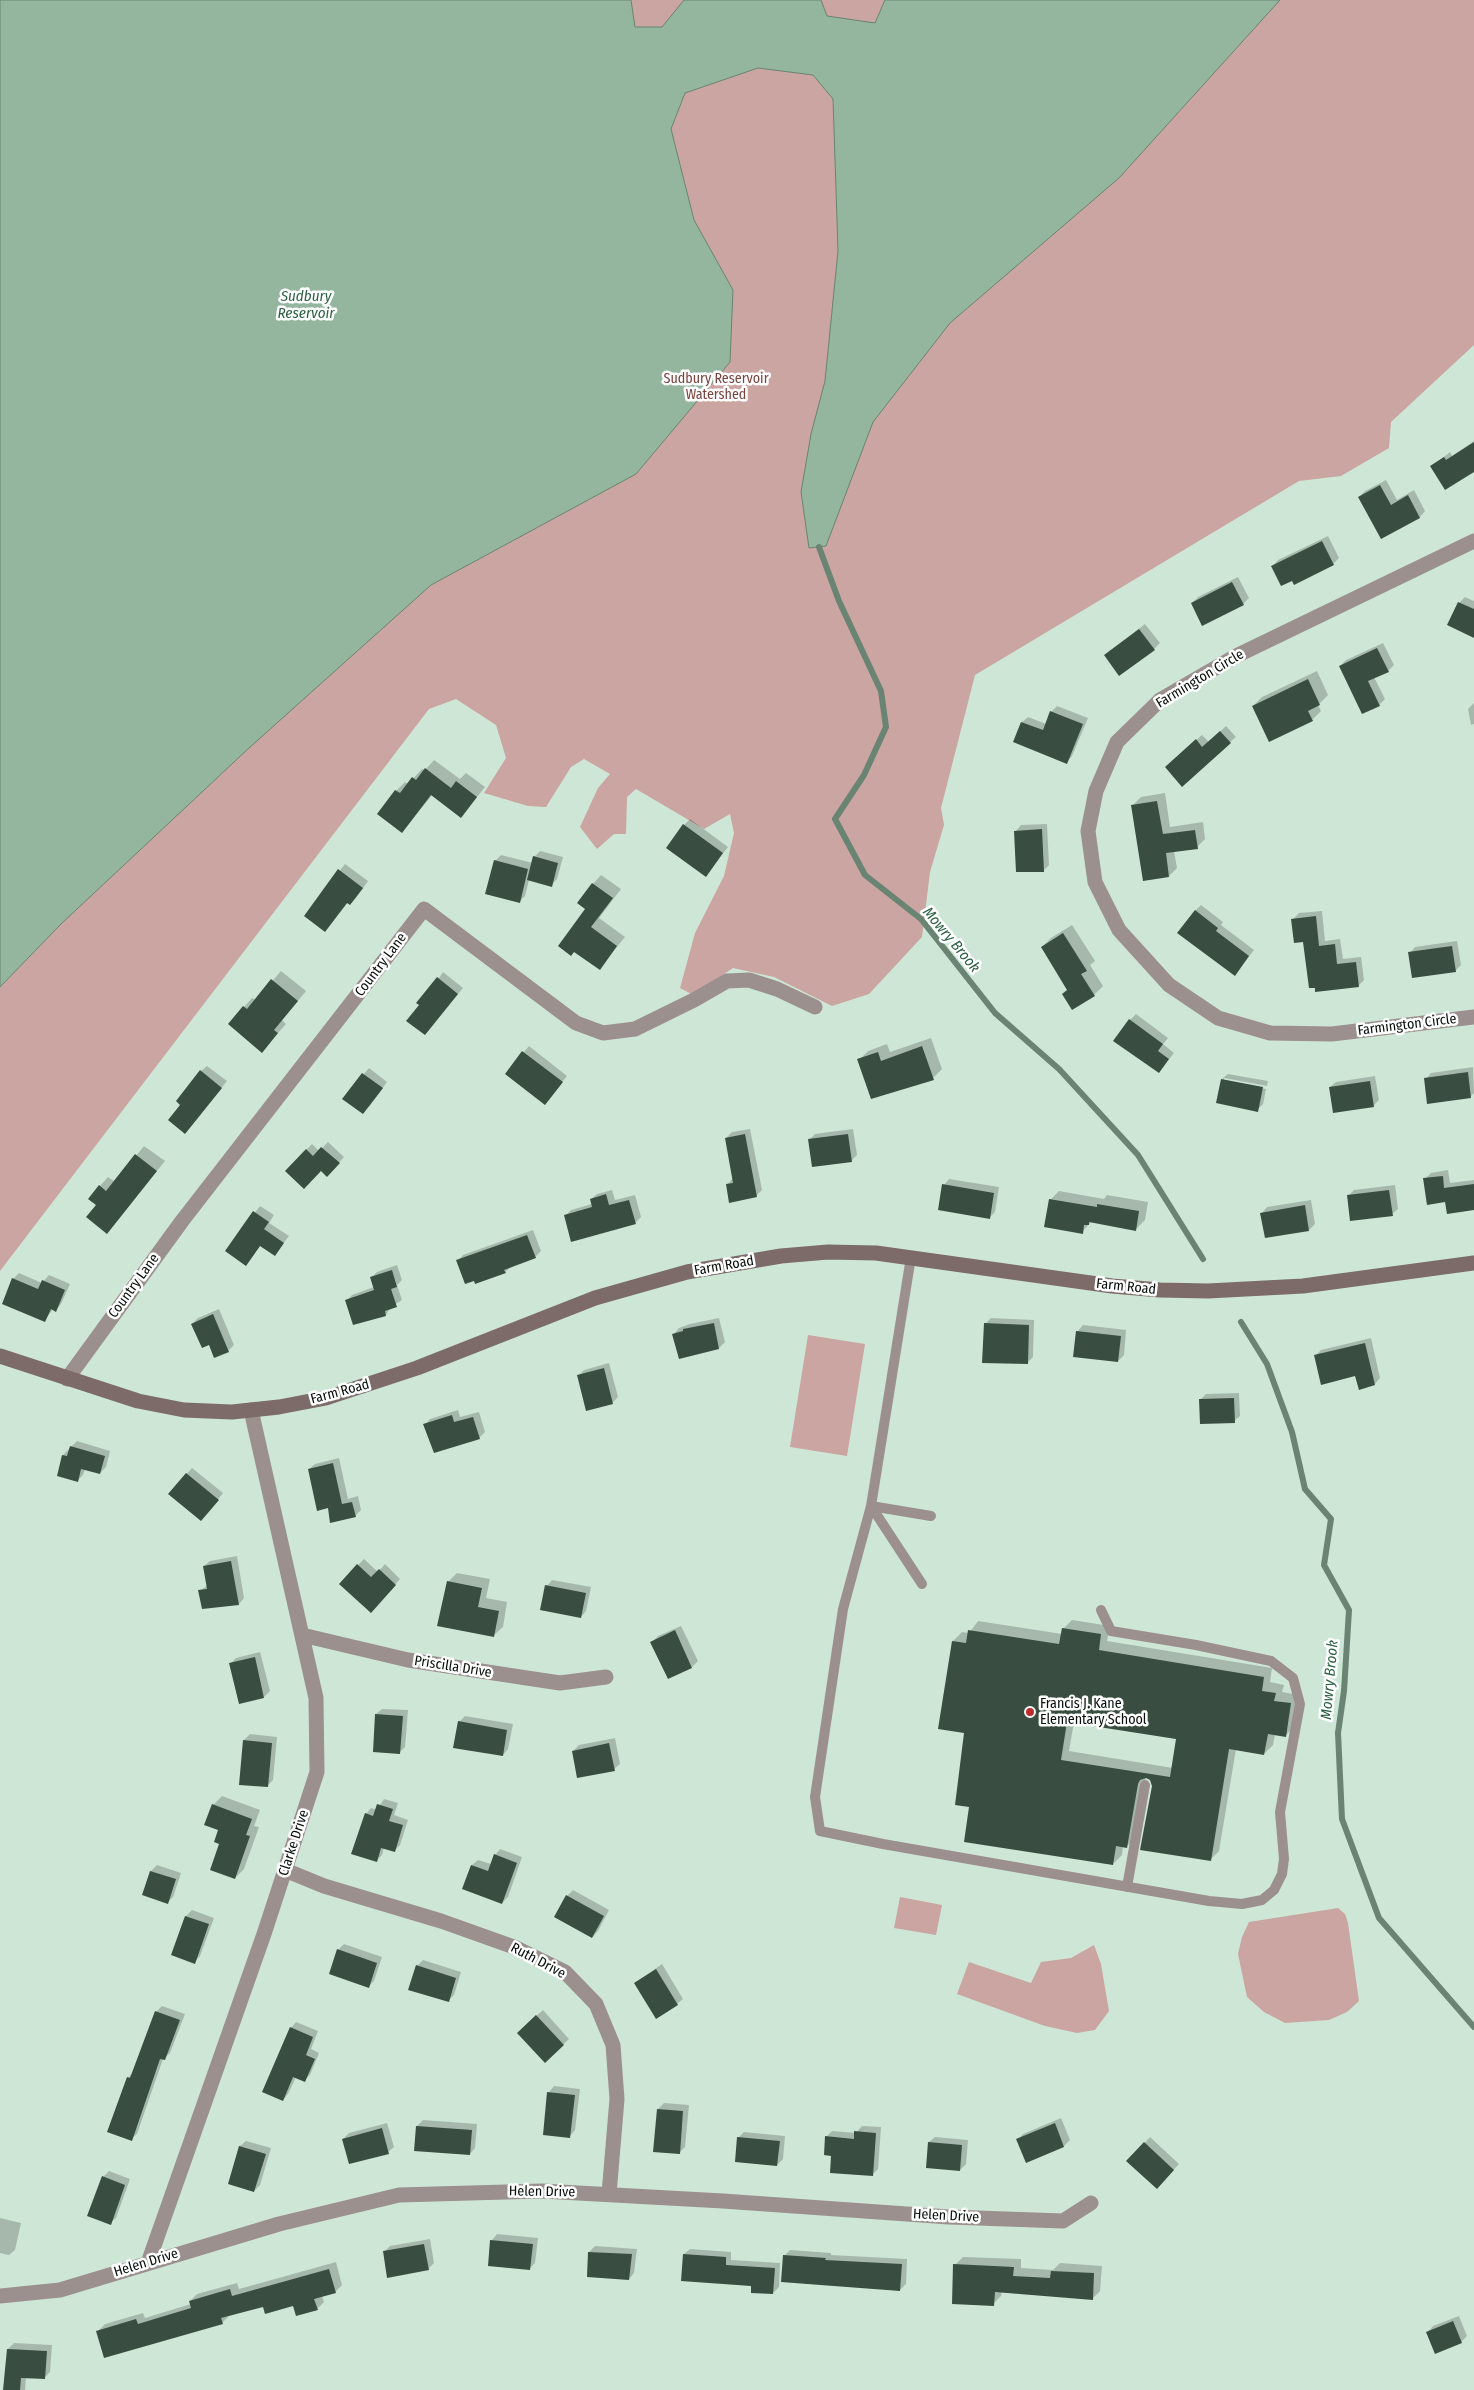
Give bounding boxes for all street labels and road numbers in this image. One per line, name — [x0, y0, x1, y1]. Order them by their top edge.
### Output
street label: Farmington Circle — [1153, 646, 1247, 712]
street label: Country Lane — [352, 930, 410, 1000]
street label: Farmington Circle — [1357, 1011, 1457, 1039]
street label: Country Lane — [105, 1251, 163, 1321]
street label: Farm Road — [693, 1253, 755, 1279]
street label: Farm Road — [1095, 1276, 1157, 1298]
street label: Farm Road — [309, 1376, 371, 1408]
street label: Priscilla Drive — [413, 1653, 493, 1681]
street label: Clarke Drive — [275, 1808, 313, 1878]
street label: Ruth Drive — [508, 1940, 568, 1982]
street label: Helen Drive — [509, 2183, 575, 2201]
street label: Helen Drive — [912, 2206, 980, 2226]
street label: Helen Drive — [112, 2245, 180, 2281]

